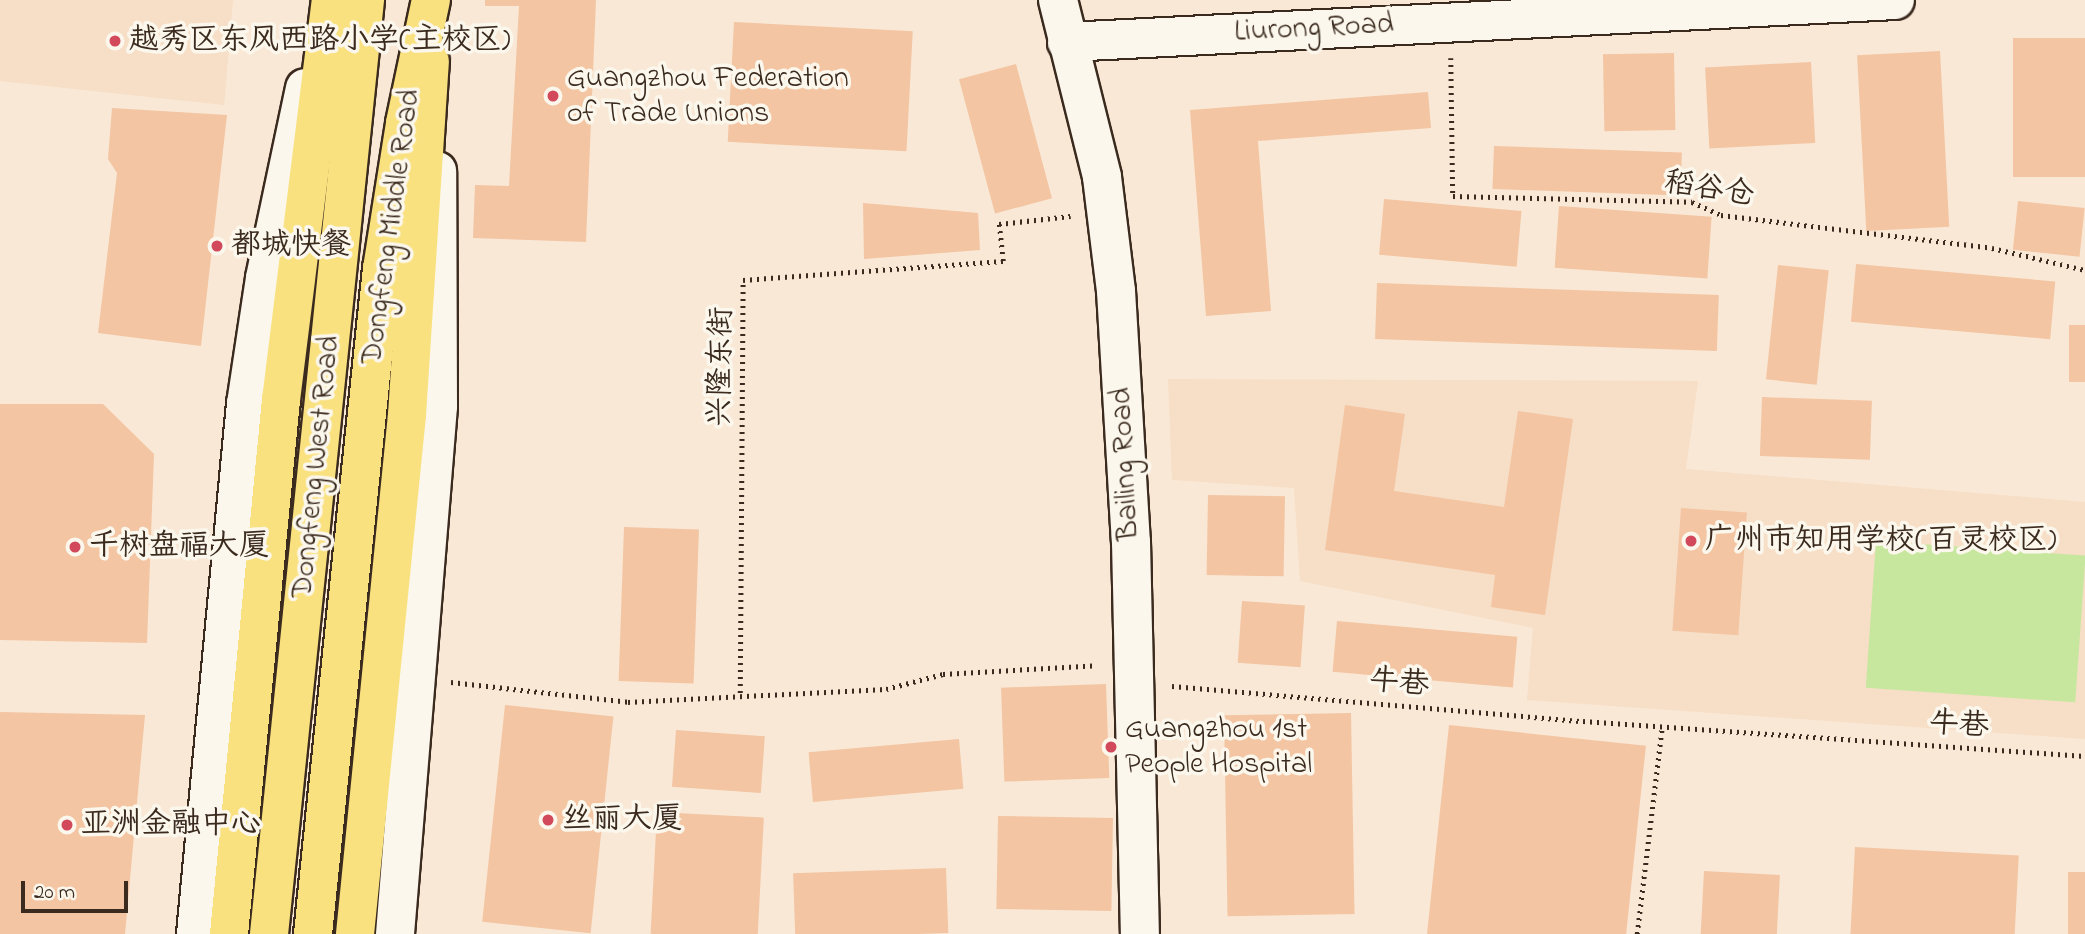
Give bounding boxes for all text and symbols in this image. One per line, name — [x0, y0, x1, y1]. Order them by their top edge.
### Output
street label: Liurong Road — [1233, 7, 1395, 51]
place label: 越秀区东风西路小学(主校区) — [129, 23, 510, 59]
marker: 越秀区东风西路小学(主校区) — [107, 33, 123, 49]
place label: Guangzhou Federation of Trade Unions — [567, 61, 849, 132]
street label: Dongfeng Middle Road — [355, 87, 429, 367]
marker: Guangzhou Federation of Trade Unions — [545, 88, 561, 104]
street label: 稻谷仓 — [1662, 165, 1756, 215]
place label: 都城快餐 — [231, 228, 351, 264]
marker: 都城快餐 — [209, 238, 225, 254]
street label: 兴隆东街 — [703, 307, 741, 427]
street label: Dongfeng West Road — [285, 334, 349, 600]
street label: Bailing Road — [1104, 387, 1148, 541]
place label: 广州市知用学校(百灵校区) — [1705, 523, 2056, 559]
place label: 千树盘福大厦 — [89, 529, 269, 565]
marker: 广州市知用学校(百灵校区) — [1683, 533, 1699, 549]
marker: 千树盘福大厦 — [67, 539, 83, 555]
street label: 牛巷 — [1368, 663, 1430, 705]
street label: 牛巷 — [1928, 706, 1990, 746]
place label: Guangzhou 1st People Hospital — [1125, 712, 1312, 782]
marker: Guangzhou 1st People Hospital — [1103, 739, 1119, 755]
place label: 丝丽大厦 — [562, 802, 682, 838]
place label: 亚洲金融中心 — [81, 807, 261, 843]
marker: 丝丽大厦 — [540, 812, 556, 828]
marker: 亚洲金融中心 — [59, 817, 75, 833]
scale bar — [24, 867, 131, 911]
text: 20 m — [34, 878, 75, 908]

